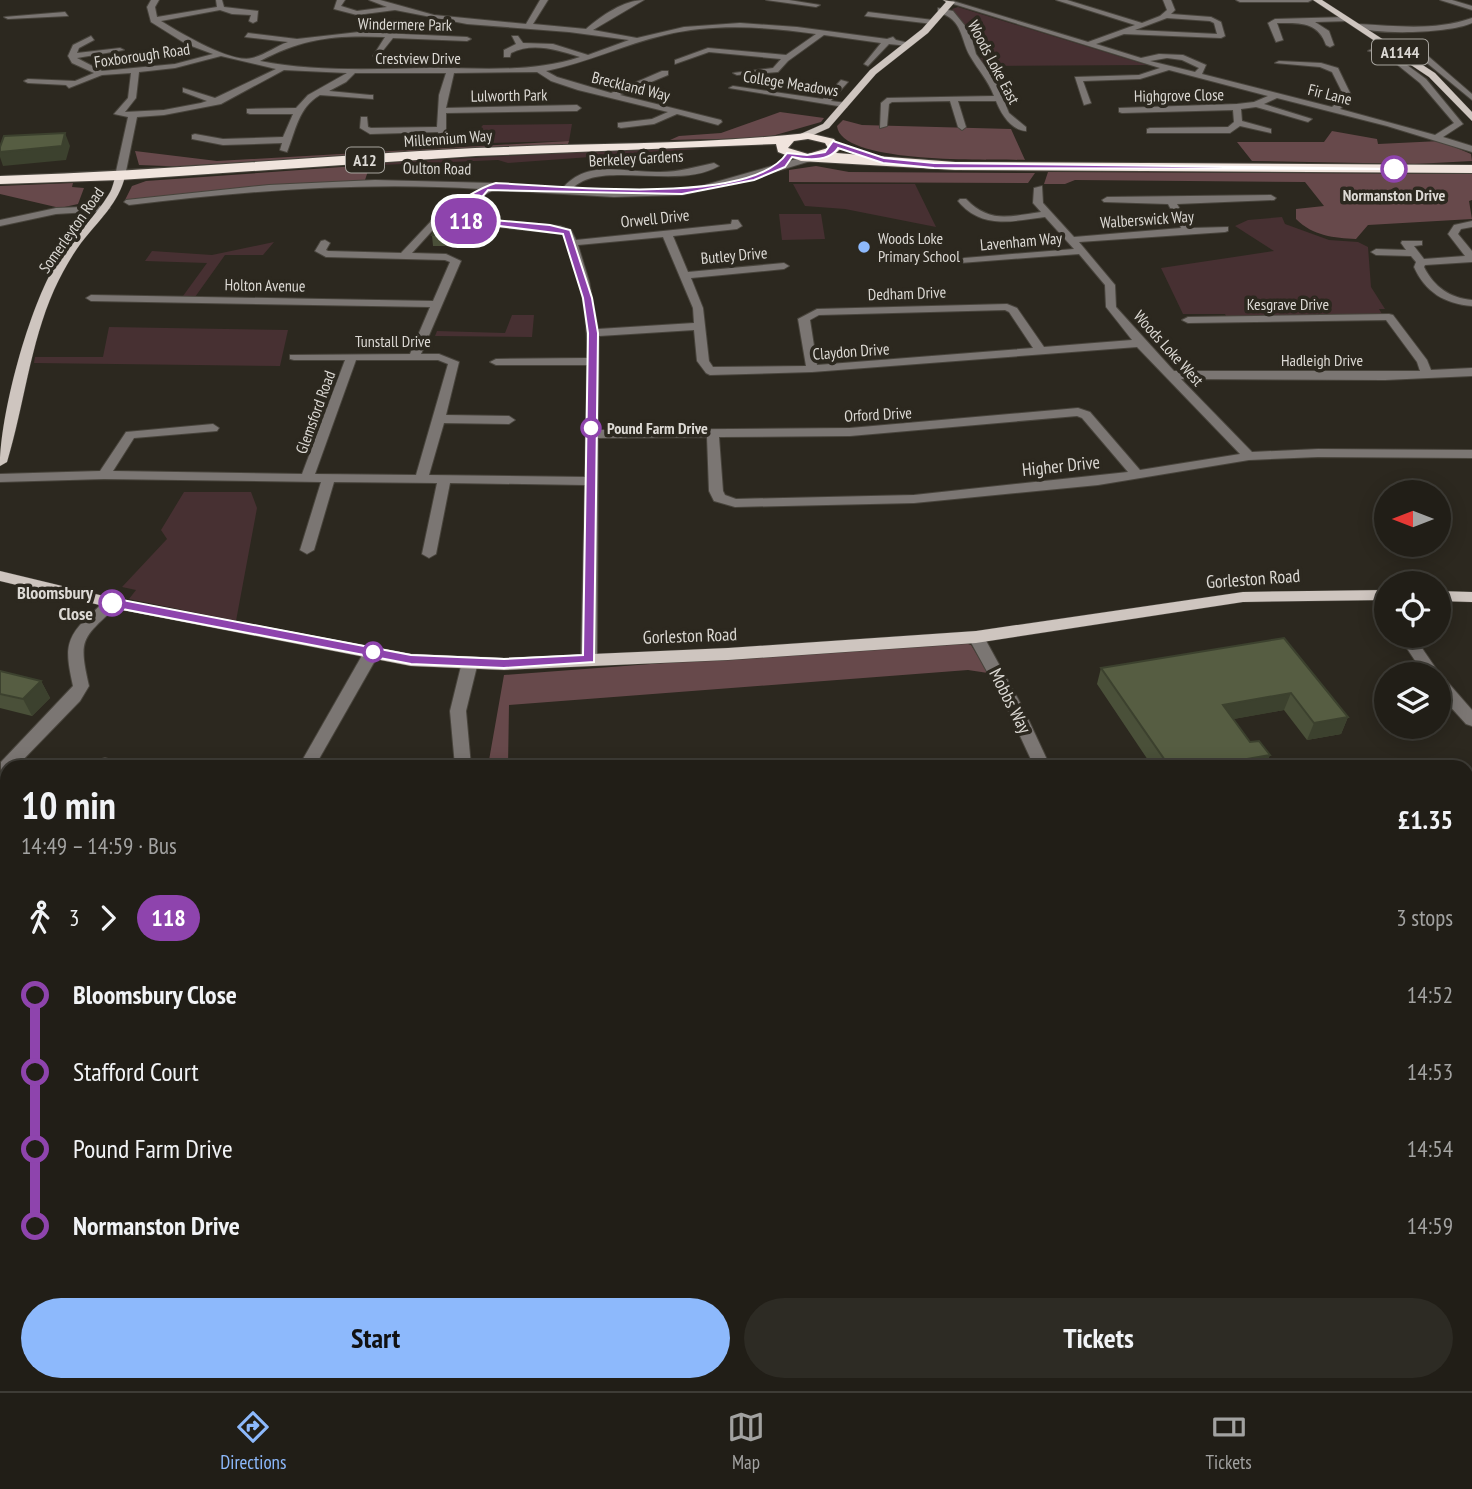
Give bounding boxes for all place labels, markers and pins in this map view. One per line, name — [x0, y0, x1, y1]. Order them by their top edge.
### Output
marker: Normanston Drive — [1381, 156, 1407, 182]
place label: Normanston Drive — [1343, 185, 1445, 205]
place label: Woods Loke Primary School — [878, 228, 960, 266]
marker: Woods Loke Primary School — [856, 239, 872, 255]
marker: Pound Farm Drive — [581, 418, 601, 438]
place label: Pound Farm Drive — [607, 418, 708, 438]
place label: Bloomsbury Close — [17, 581, 94, 625]
marker: Bloomsbury Close — [99, 590, 125, 616]
unlabelled marker — [363, 642, 383, 662]

